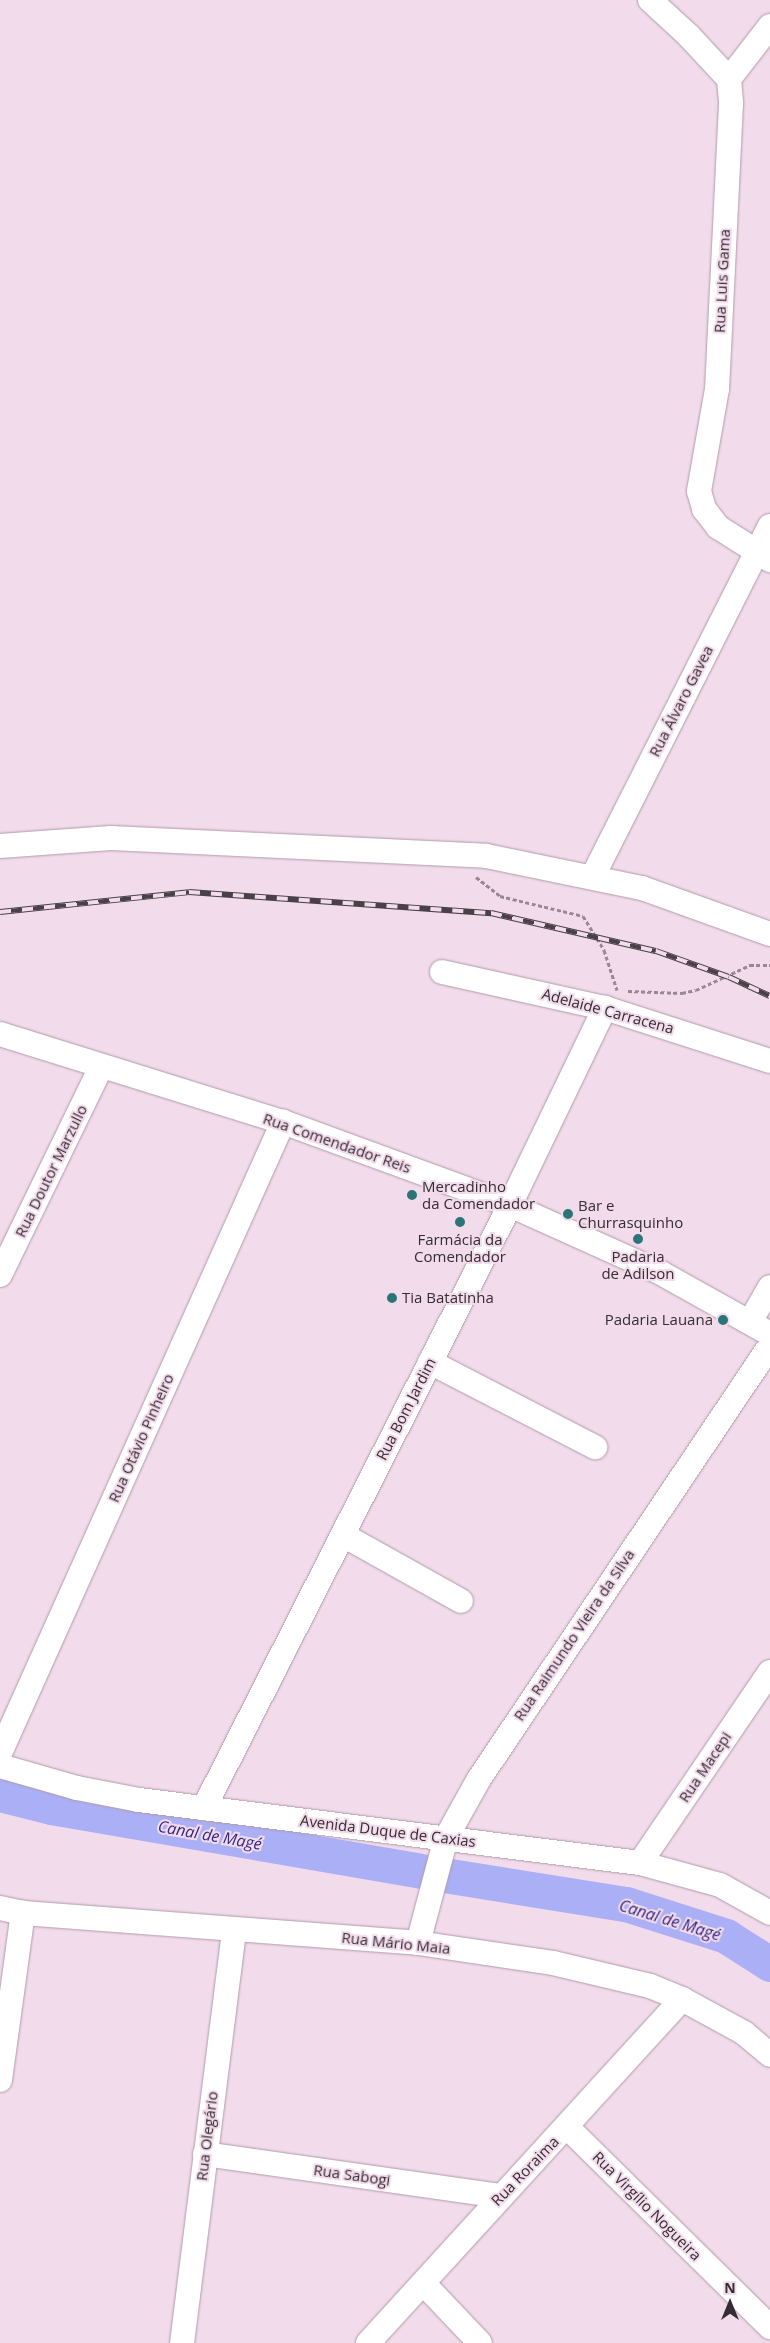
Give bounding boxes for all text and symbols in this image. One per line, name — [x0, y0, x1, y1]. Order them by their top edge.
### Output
street label: Rua Luis Gama — [710, 229, 734, 333]
street label: Rua Álvaro Gavea — [645, 642, 717, 760]
street label: Adelaide Carracena — [540, 985, 676, 1037]
street label: Rua Doutor Marzullo — [11, 1102, 91, 1240]
street label: Rua Comendador Reis — [261, 1109, 413, 1177]
place label: Mercadinho da Comendador — [422, 1177, 535, 1212]
marker: Mercadinho da Comendador — [406, 1189, 418, 1201]
place label: Bar e Churrasquinho — [578, 1196, 683, 1231]
marker: Bar e Churrasquinho — [562, 1208, 574, 1220]
marker: Farmácia da Comendador — [454, 1216, 466, 1228]
place label: Farmácia da Comendador — [414, 1230, 506, 1265]
marker: Padaria de Adilson — [632, 1233, 644, 1245]
place label: Padaria de Adilson — [601, 1247, 675, 1282]
place label: Tia Batatinha — [402, 1289, 494, 1307]
marker: Tia Batatinha — [386, 1292, 398, 1304]
place label: Padaria Lauana — [605, 1311, 713, 1329]
marker: Padaria Lauana — [717, 1314, 729, 1326]
street label: Rua Bom Jardim — [372, 1355, 440, 1463]
street label: Rua Otávio Pinheiro — [105, 1371, 177, 1505]
street label: Rua Raimundo Vieira da Silva — [510, 1546, 638, 1724]
street label: Rua Macepi — [675, 1728, 735, 1806]
street label: Avenida Duque de Caxias — [299, 1811, 477, 1851]
water label: Canal de Magé — [157, 1816, 263, 1854]
water label: Canal de Magé — [617, 1895, 723, 1945]
street label: Rua Mário Maia — [341, 1928, 451, 1958]
street label: Rua Olegário — [193, 2090, 221, 2182]
street label: Rua Roraima — [487, 2133, 563, 2209]
street label: Rua Virgílio Nogueira — [589, 2148, 705, 2264]
street label: Rua Sabogi — [312, 2161, 392, 2189]
north arrow — [705, 2278, 755, 2328]
text: N — [724, 2278, 736, 2297]

